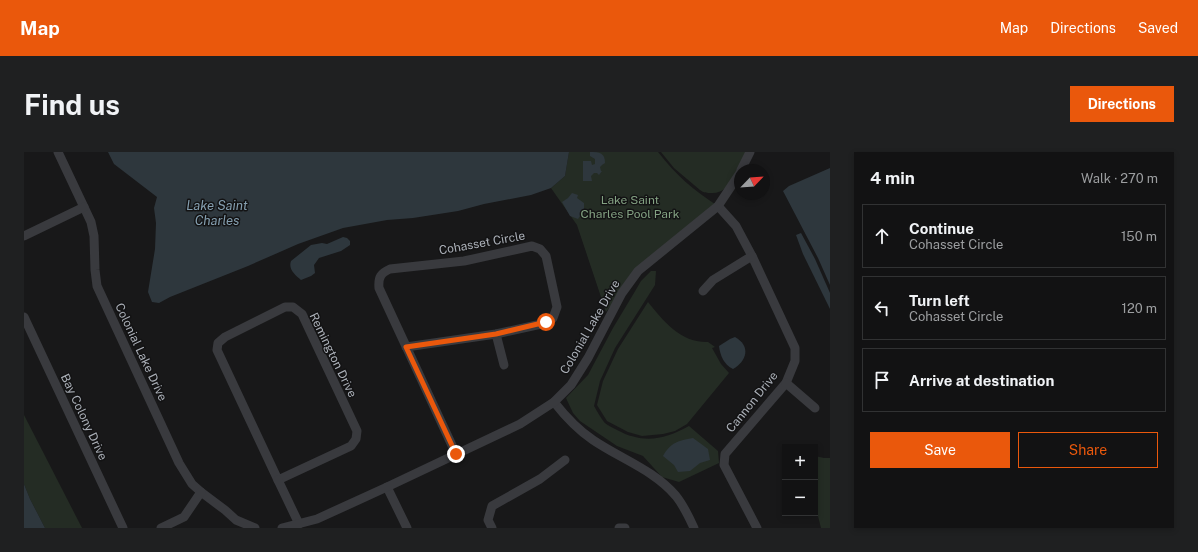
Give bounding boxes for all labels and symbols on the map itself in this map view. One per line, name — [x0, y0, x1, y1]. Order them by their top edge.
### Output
north arrow — [734, 164, 770, 200]
park label: Lake Saint Charles Pool Park — [581, 193, 680, 221]
water label: Lake Saint Charles — [186, 198, 248, 228]
street label: Cohasset Circle — [438, 228, 526, 257]
street label: Colonial Lake Drive — [557, 277, 623, 377]
street label: Colonial Lake Drive — [112, 301, 170, 403]
street label: Remington Drive — [306, 310, 360, 400]
route start — [537, 313, 555, 331]
street label: Cannon Drive — [723, 369, 781, 435]
street label: Bay Colony Drive — [58, 372, 110, 463]
route end — [447, 445, 465, 463]

